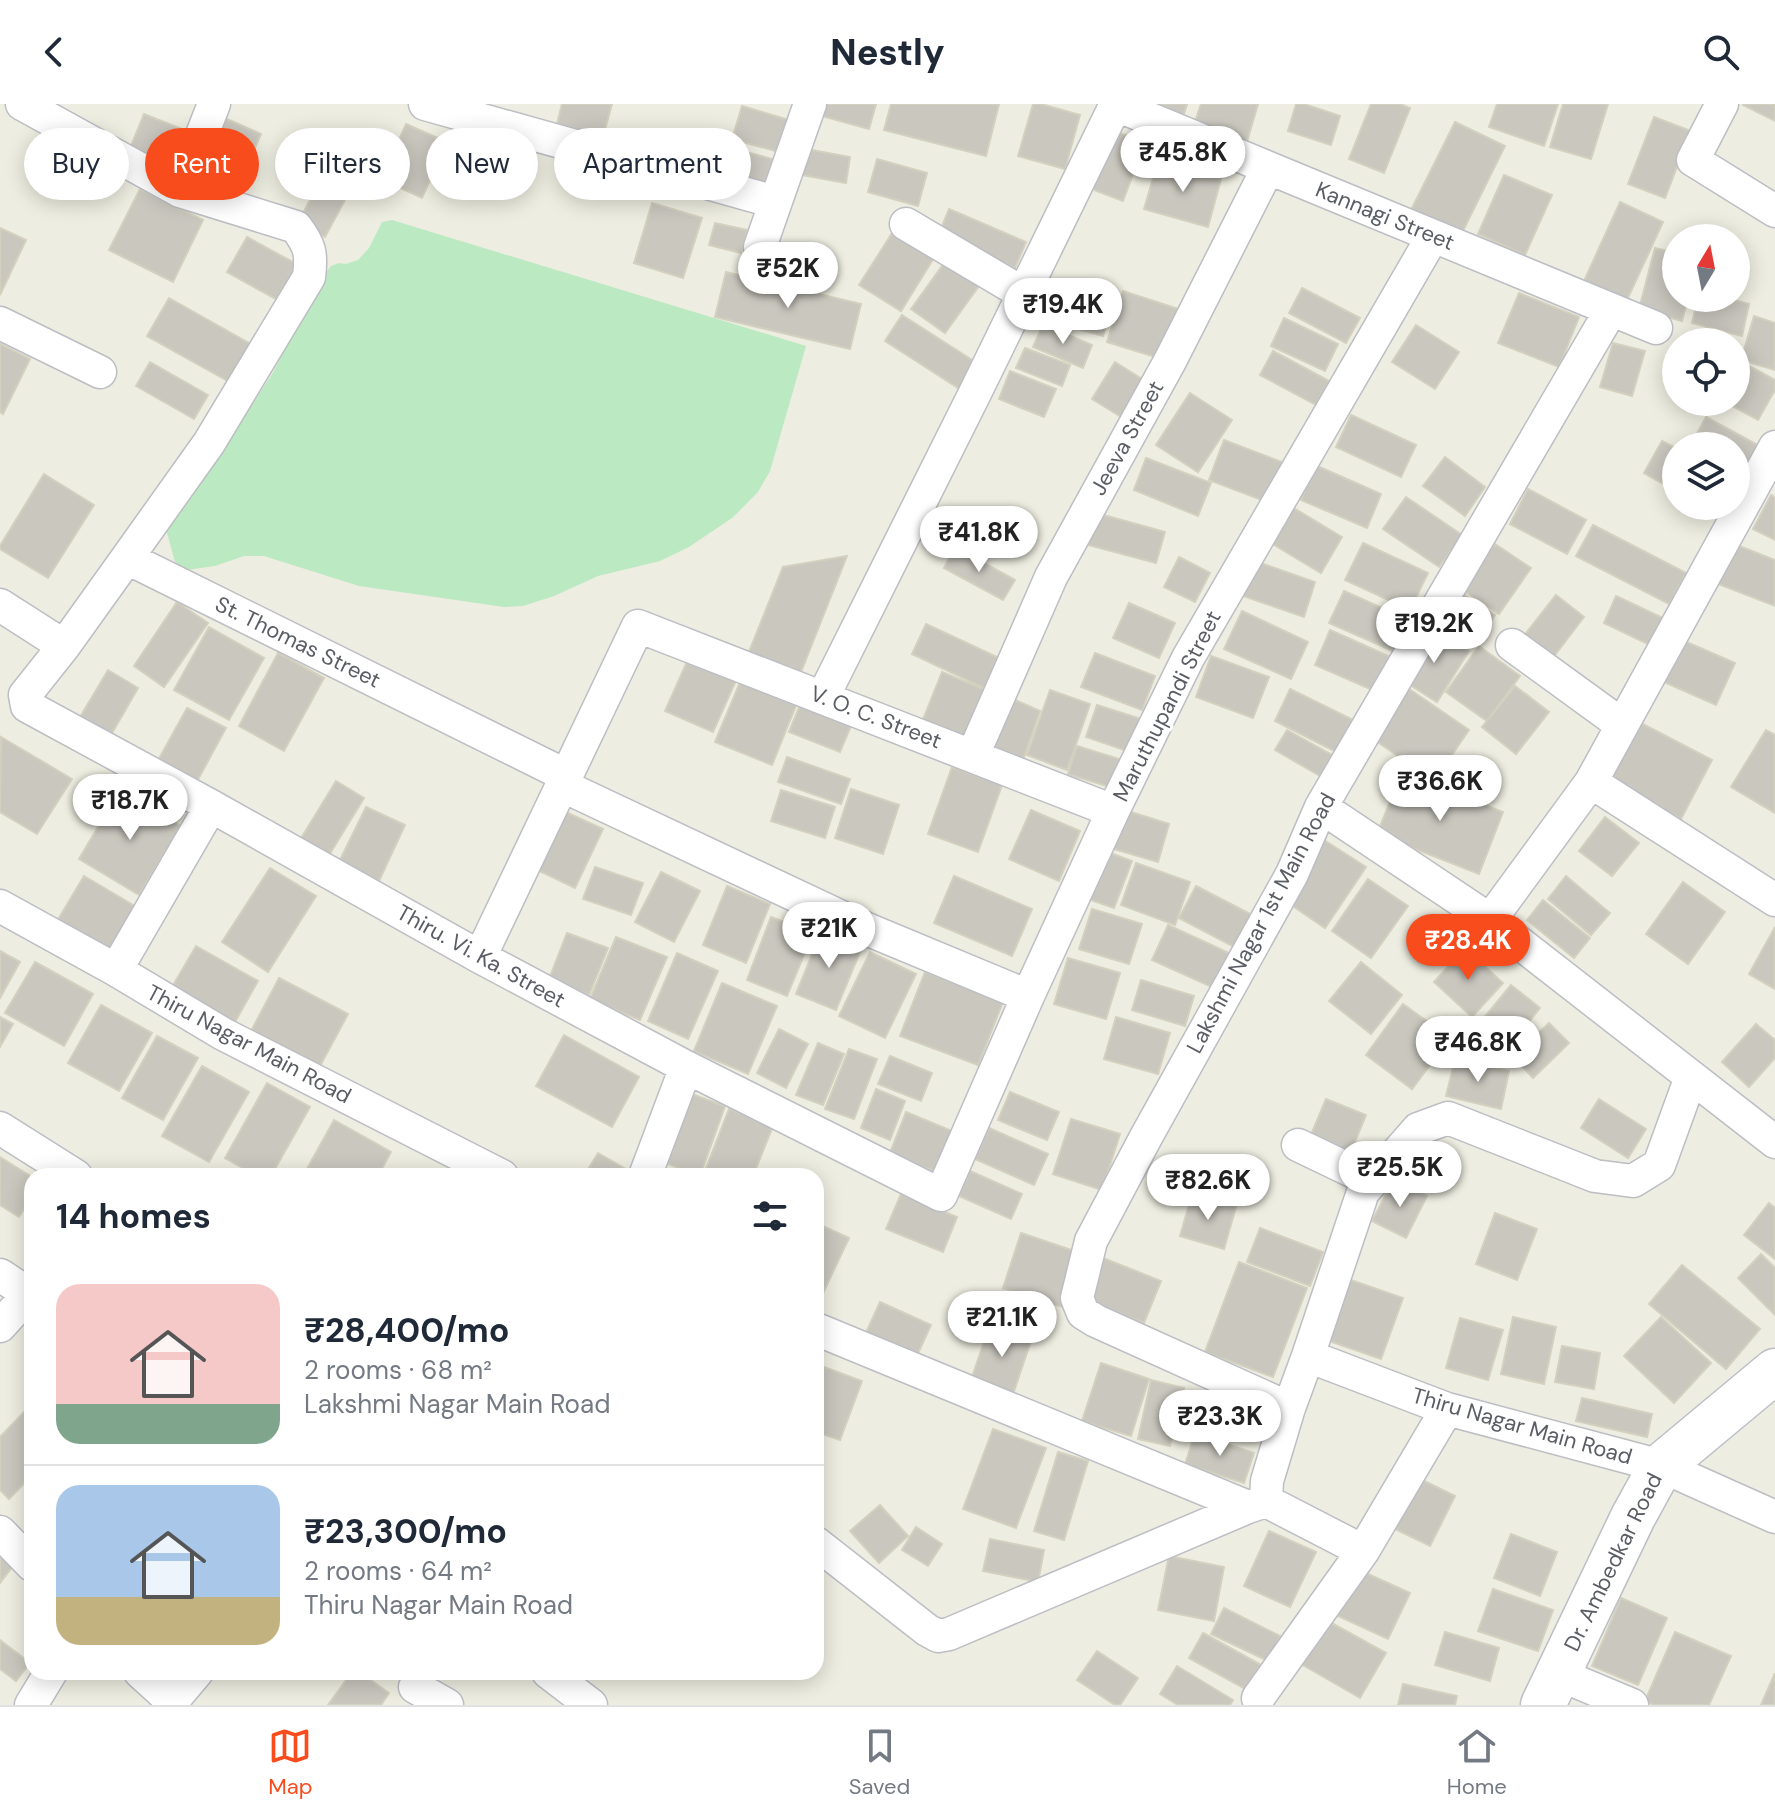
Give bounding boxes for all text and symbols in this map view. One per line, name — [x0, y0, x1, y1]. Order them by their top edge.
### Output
text: Nestly — [830, 29, 945, 76]
icon: back — [32, 30, 76, 74]
icon: search — [1699, 30, 1743, 74]
pin: ₹45.8K — [1118, 126, 1248, 194]
chip: Buy — [24, 128, 129, 200]
chip: Rent — [145, 128, 259, 200]
chip: Filters — [275, 128, 410, 200]
chip: New — [426, 128, 538, 200]
chip: Apartment — [554, 128, 751, 200]
text: ₹45.8K — [1138, 135, 1228, 169]
street label: Kannagi Street — [1311, 175, 1459, 257]
north arrow — [1662, 224, 1750, 312]
map controls — [1662, 224, 1750, 520]
pin: ₹52K — [741, 242, 835, 310]
text: ₹52K — [756, 251, 820, 285]
pin: ₹19.4K — [998, 278, 1128, 346]
text: ₹19.4K — [1022, 287, 1104, 321]
button: locate — [1662, 328, 1750, 416]
street label: Jeeva Street — [1084, 376, 1170, 500]
button: layers — [1662, 432, 1750, 520]
pin: ₹41.8K — [914, 506, 1044, 574]
text: ₹41.8K — [938, 515, 1020, 549]
street label: St. Thomas Street — [211, 589, 385, 695]
pin: ₹19.2K — [1369, 597, 1499, 665]
street label: Maruthupandi Street — [1106, 606, 1228, 806]
text: ₹19.2K — [1394, 606, 1474, 640]
street label: V. O. C. Street — [806, 679, 946, 755]
pin: ₹36.6K — [1375, 755, 1505, 823]
text: ₹36.6K — [1397, 764, 1483, 798]
pin: ₹18.7K — [65, 774, 195, 842]
text: ₹18.7K — [91, 783, 169, 817]
street label: Lakshmi Nagar 1st Main Road — [1180, 788, 1342, 1058]
street label: Thiru. Vi. Ka. Street — [392, 898, 570, 1014]
pin: ₹21K — [782, 902, 876, 970]
text: ₹21K — [800, 911, 858, 945]
pin: ₹28.4K — [1403, 914, 1533, 982]
text: ₹28.4K — [1424, 923, 1512, 957]
street label: Thiru Nagar Main Road — [142, 978, 356, 1110]
pin: ₹46.8K — [1413, 1016, 1543, 1084]
text: ₹46.8K — [1434, 1025, 1522, 1059]
pin: ₹25.5K — [1335, 1141, 1465, 1209]
text: ₹25.5K — [1357, 1150, 1443, 1184]
pin: ₹82.6K — [1143, 1154, 1273, 1222]
text: ₹82.6K — [1165, 1163, 1251, 1197]
text: 14 homes — [56, 1194, 211, 1239]
icon: filters — [748, 1194, 792, 1238]
pin: ₹21.1K — [937, 1291, 1067, 1359]
text: ₹21.1K — [966, 1300, 1038, 1334]
text: ₹28,400/mo — [304, 1308, 509, 1353]
icon: home — [120, 1316, 216, 1412]
text: 2 rooms · 68 m² — [304, 1353, 492, 1387]
street label: Thiru Nagar Main Road — [1409, 1381, 1635, 1471]
text: Lakshmi Nagar Main Road — [304, 1387, 610, 1421]
pin: ₹23.3K — [1155, 1390, 1285, 1458]
text: ₹23.3K — [1177, 1399, 1263, 1433]
street label: Dr. Ambedkar Road — [1557, 1468, 1669, 1656]
text: ₹23,300/mo — [304, 1509, 507, 1554]
icon: home — [120, 1517, 216, 1613]
text: 2 rooms · 64 m² — [304, 1554, 492, 1588]
text: Thiru Nagar Main Road — [304, 1588, 573, 1622]
tab: Map — [268, 1724, 312, 1801]
tab: Saved — [849, 1724, 910, 1801]
tab: Home — [1447, 1724, 1507, 1801]

